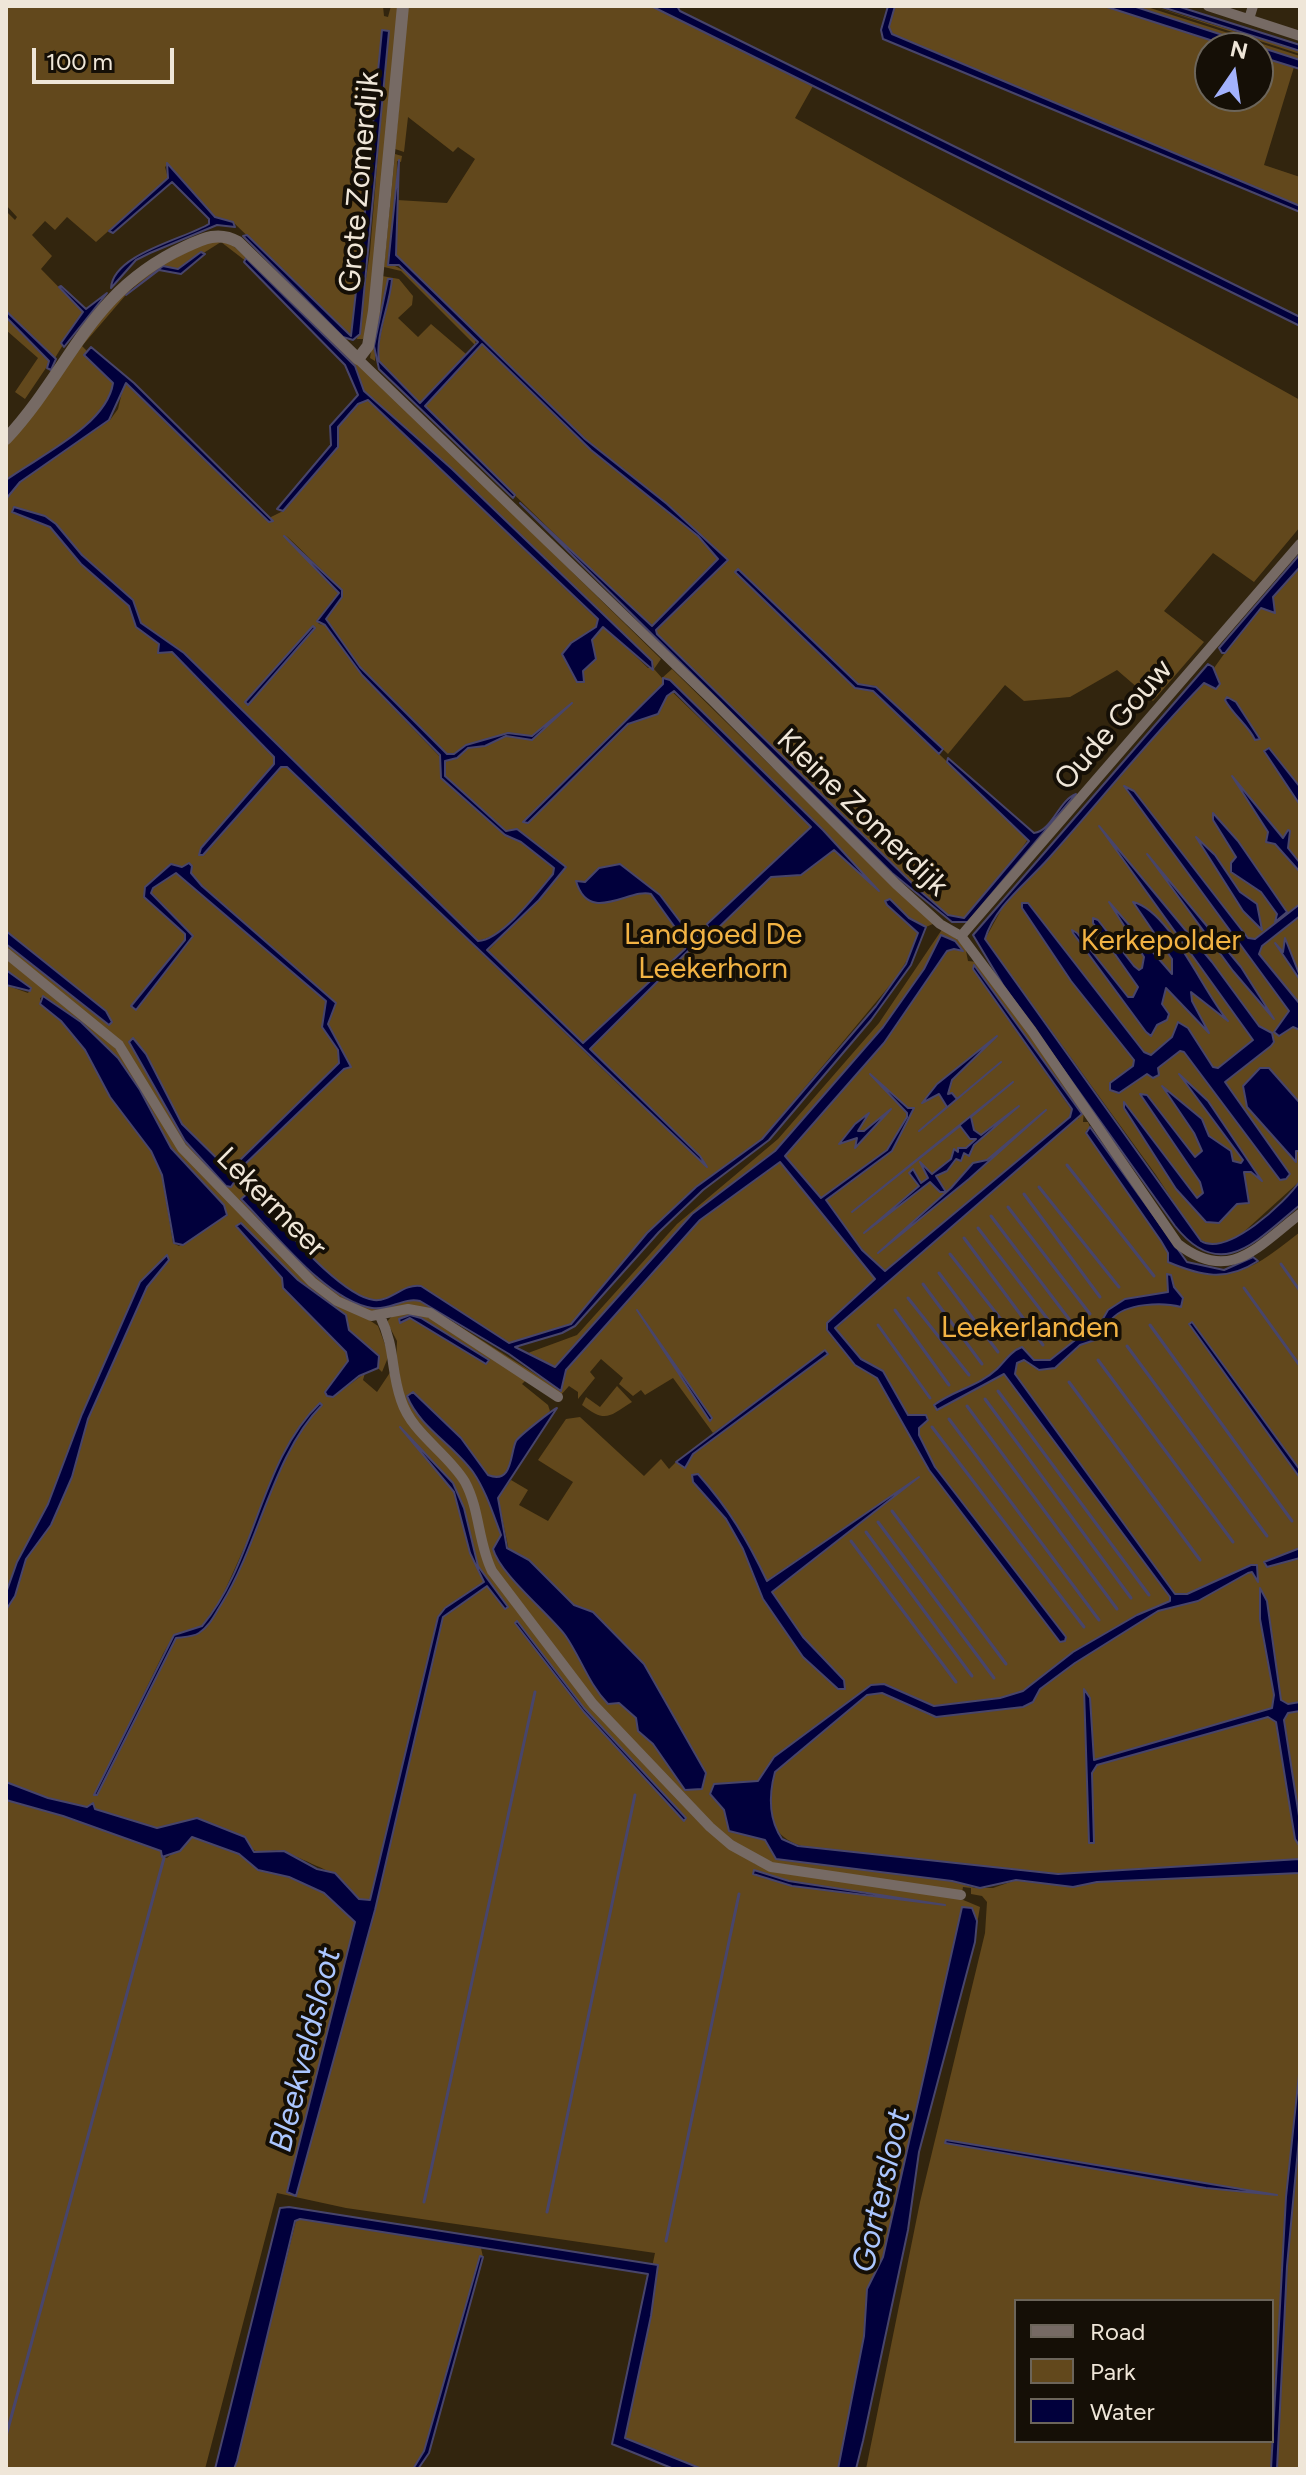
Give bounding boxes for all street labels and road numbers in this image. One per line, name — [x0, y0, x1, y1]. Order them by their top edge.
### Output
street label: Grote Zomerdijk — [332, 70, 388, 294]
street label: Oude Gouw — [1047, 652, 1181, 798]
street label: Kleine Zomerdijk — [769, 722, 955, 904]
street label: Lekermeer — [208, 1140, 334, 1266]

